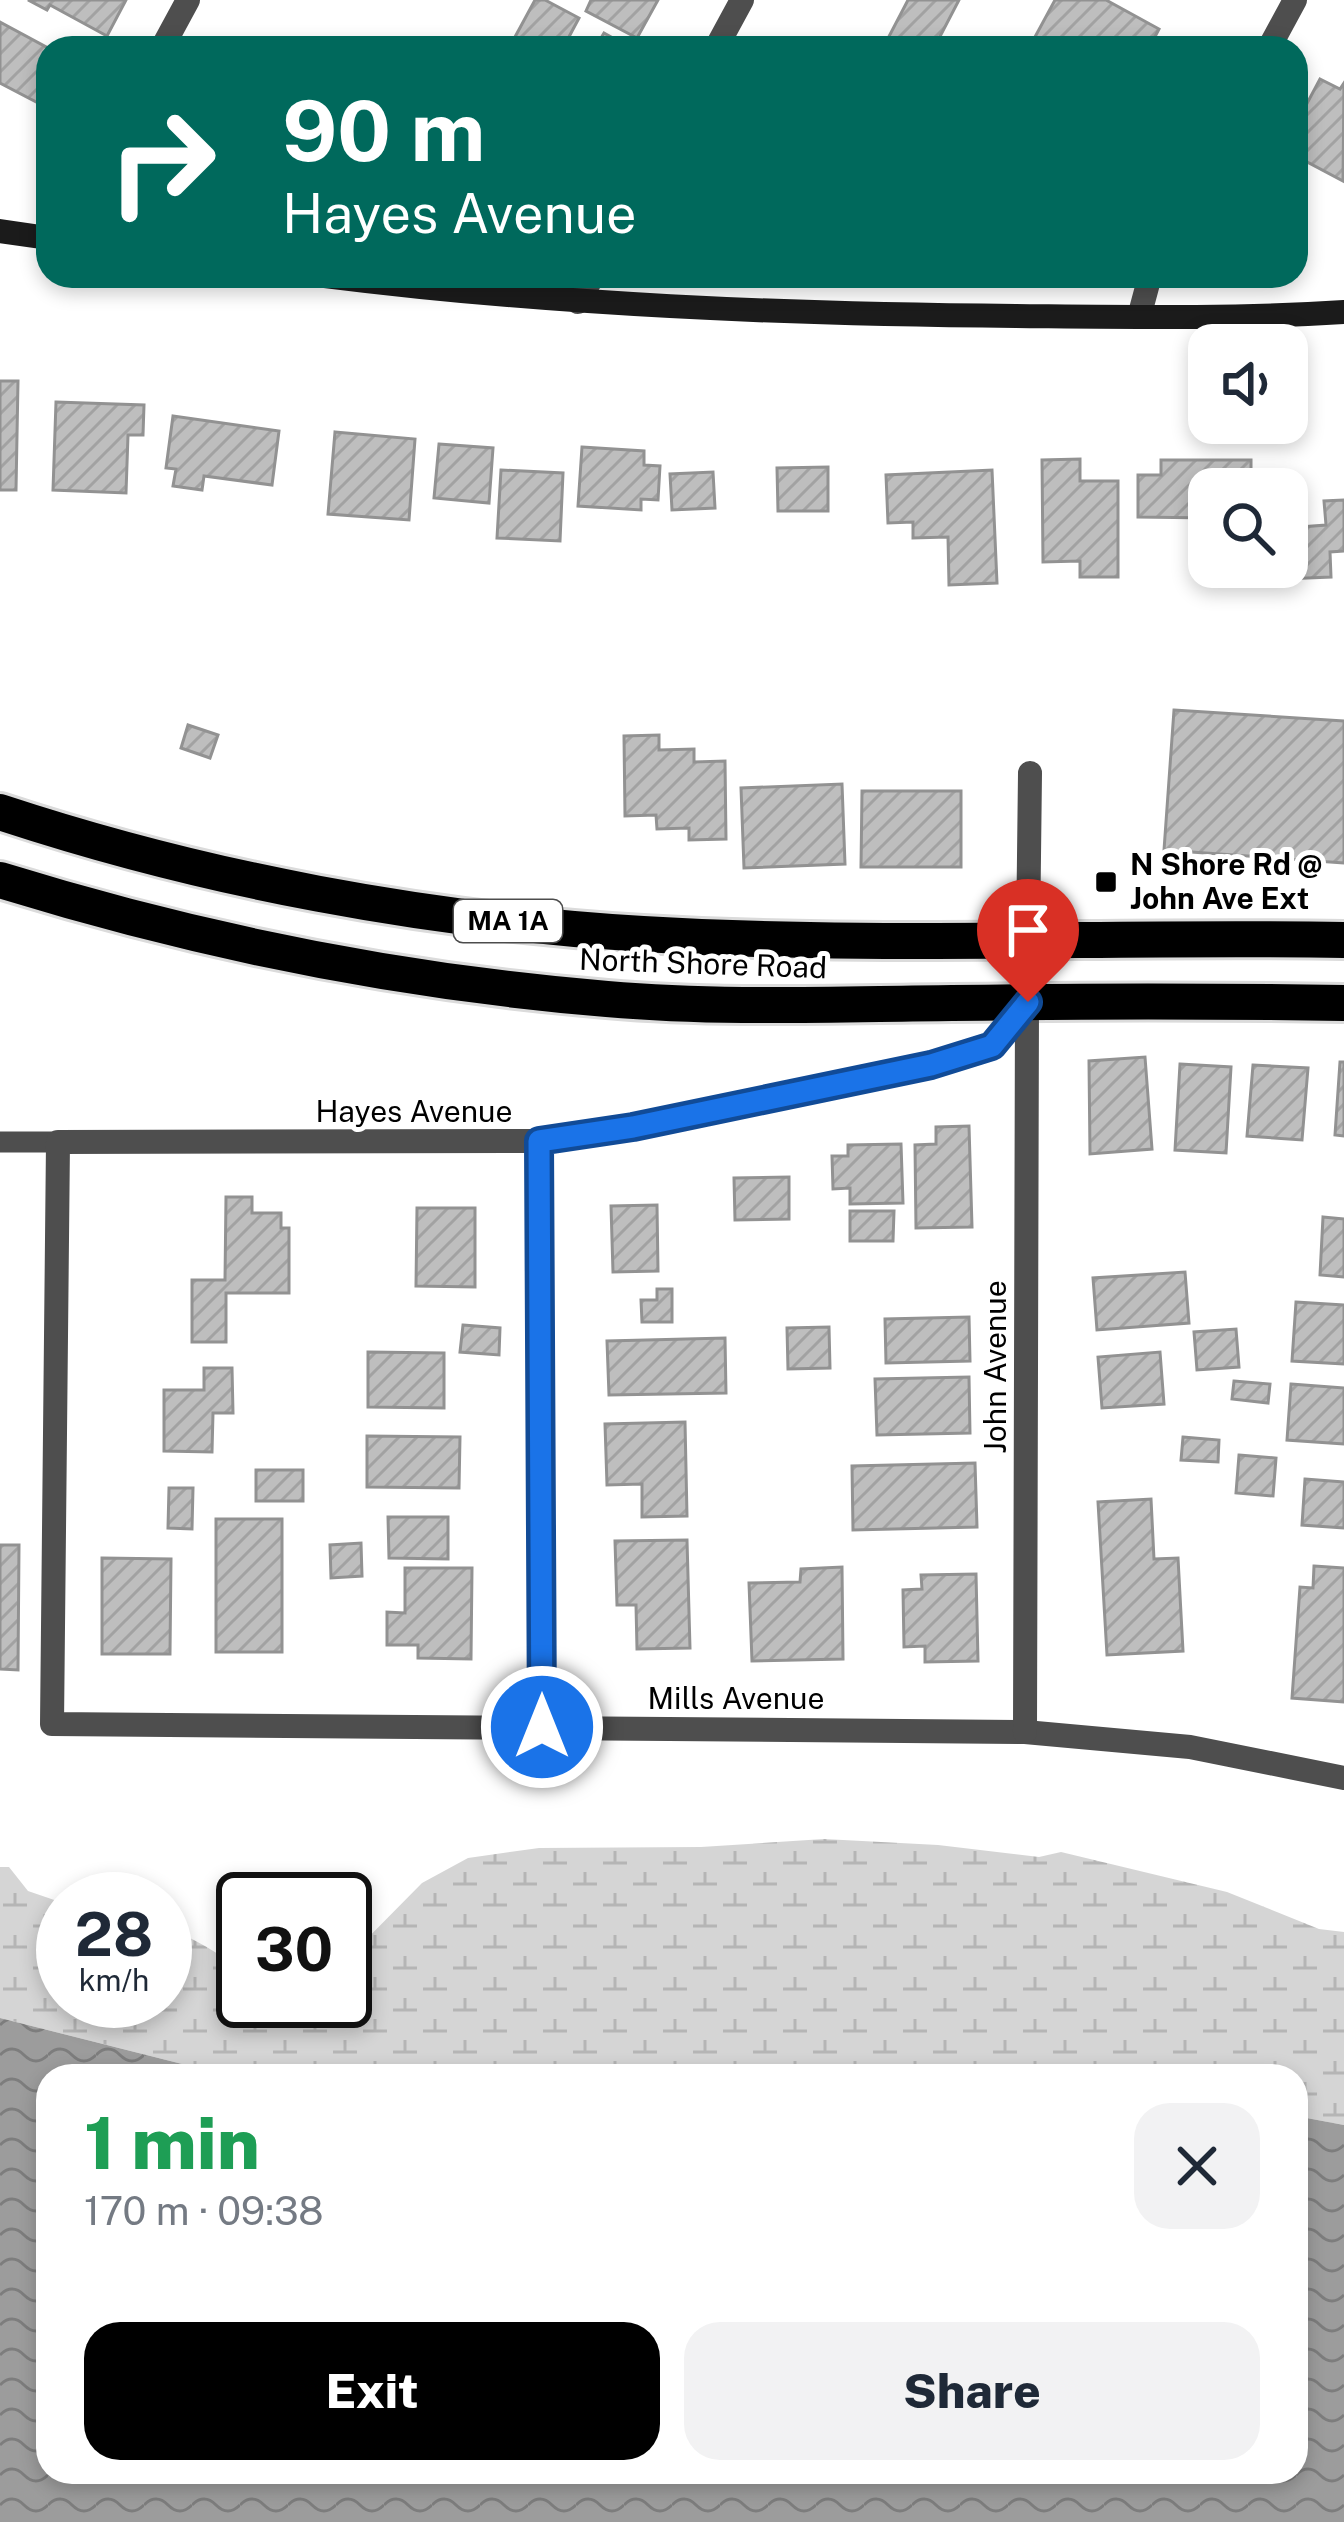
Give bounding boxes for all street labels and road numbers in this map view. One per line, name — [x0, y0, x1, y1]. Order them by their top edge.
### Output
road number: MA 1A — [454, 900, 562, 942]
street label: North Shore Road — [579, 941, 828, 985]
street label: Hayes Avenue — [315, 1093, 513, 1129]
street label: John Avenue — [977, 1280, 1013, 1454]
street label: Mills Avenue — [648, 1680, 824, 1716]

